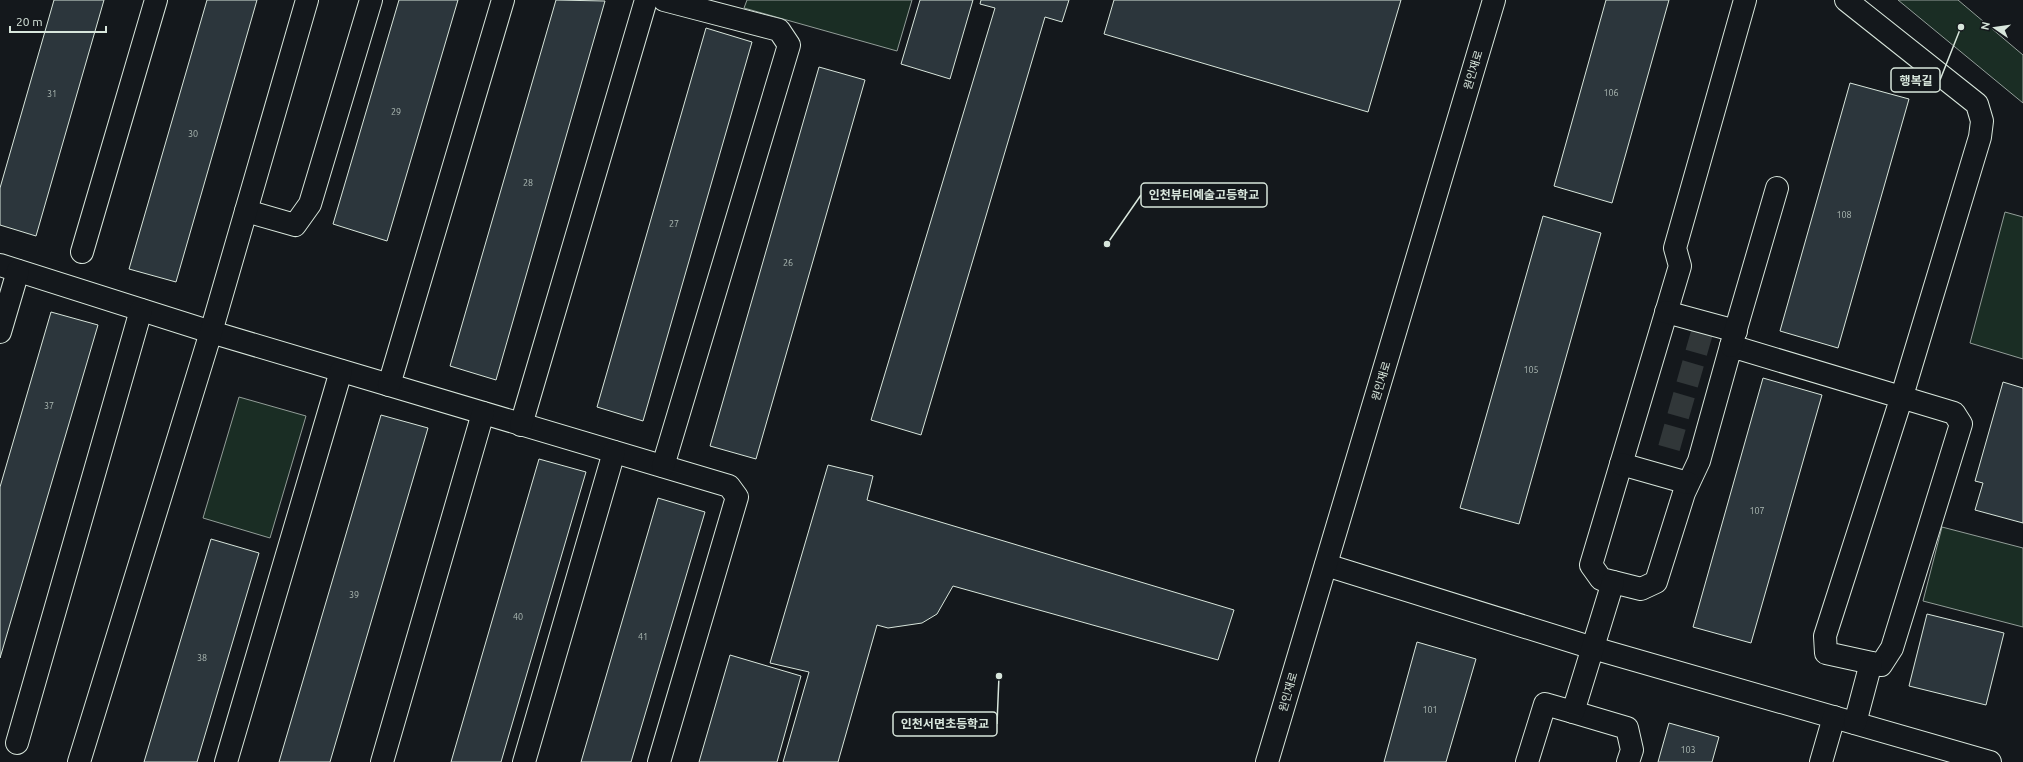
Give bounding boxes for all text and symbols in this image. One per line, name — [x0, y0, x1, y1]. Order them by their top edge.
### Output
scale bar — [10, 8, 106, 34]
north arrow — [1975, 8, 2015, 48]
text: 20 m — [16, 15, 43, 28]
text: N — [1978, 20, 1992, 31]
street label: 원인재로 — [1461, 49, 1485, 91]
callout: 행복길 — [1891, 68, 1940, 92]
text: 행복길 — [1899, 74, 1933, 87]
house number: 106 — [1603, 88, 1619, 98]
house number: 31 — [47, 89, 57, 99]
house number: 29 — [391, 107, 401, 117]
house number: 30 — [188, 129, 198, 139]
house number: 28 — [523, 178, 533, 188]
callout: 인천뷰티예술고등학교 — [1141, 183, 1267, 207]
text: 인천뷰티예술고등학교 — [1149, 188, 1259, 201]
house number: 108 — [1836, 210, 1852, 220]
house number: 27 — [669, 219, 679, 229]
house number: 26 — [783, 258, 793, 268]
street label: 원인재로 — [1369, 360, 1393, 402]
house number: 105 — [1523, 365, 1539, 375]
house number: 37 — [44, 401, 54, 411]
house number: 107 — [1749, 506, 1765, 516]
house number: 39 — [349, 590, 359, 600]
house number: 40 — [513, 612, 523, 622]
house number: 41 — [638, 632, 648, 642]
house number: 38 — [197, 653, 207, 663]
street label: 원인재로 — [1277, 671, 1299, 713]
house number: 101 — [1422, 705, 1438, 715]
callout: 인천서면초등학교 — [893, 712, 997, 736]
text: 인천서면초등학교 — [901, 717, 989, 730]
house number: 103 — [1680, 745, 1696, 755]

